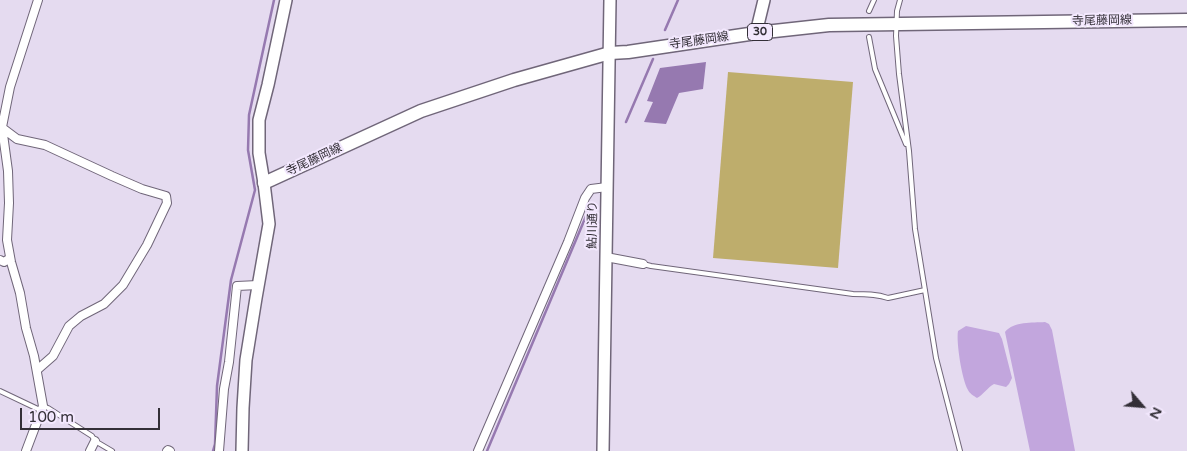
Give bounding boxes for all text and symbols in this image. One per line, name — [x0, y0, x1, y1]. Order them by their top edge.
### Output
street label: 寺尾藤岡線 — [1072, 13, 1132, 29]
road number: 30 — [748, 24, 772, 41]
street label: 寺尾藤岡線 — [668, 30, 730, 52]
street label: 寺尾藤岡線 — [284, 141, 344, 179]
street label: 鮎川通り — [585, 201, 601, 249]
north arrow — [1117, 381, 1167, 431]
scale bar — [22, 398, 162, 430]
text: N — [1146, 404, 1166, 422]
text: 100 m — [28, 408, 74, 426]

